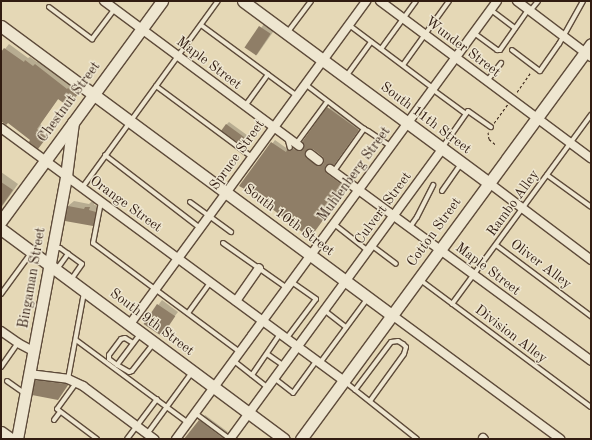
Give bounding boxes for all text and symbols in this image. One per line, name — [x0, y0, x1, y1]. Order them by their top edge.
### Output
street label: Wunder Street — [422, 13, 504, 81]
street label: Maple Street — [173, 33, 245, 93]
street label: Chestnut Street — [34, 58, 104, 146]
street label: South 11th Street — [377, 78, 475, 158]
street label: Spruce Street — [206, 117, 268, 193]
street label: Muhlenberg Street — [314, 124, 394, 224]
street label: Rambo Alley — [483, 166, 543, 240]
street label: Culvert Street — [351, 168, 415, 248]
street label: Orange Street — [87, 172, 165, 236]
street label: South 10th Street — [240, 180, 338, 260]
street label: Cotton Street — [403, 194, 465, 270]
street label: Bingaman Street — [15, 226, 49, 330]
street label: Oliver Alley — [507, 236, 575, 292]
street label: Maple Street — [452, 239, 524, 299]
street label: South 9th Street — [107, 285, 197, 359]
street label: Division Alley — [471, 301, 551, 367]

